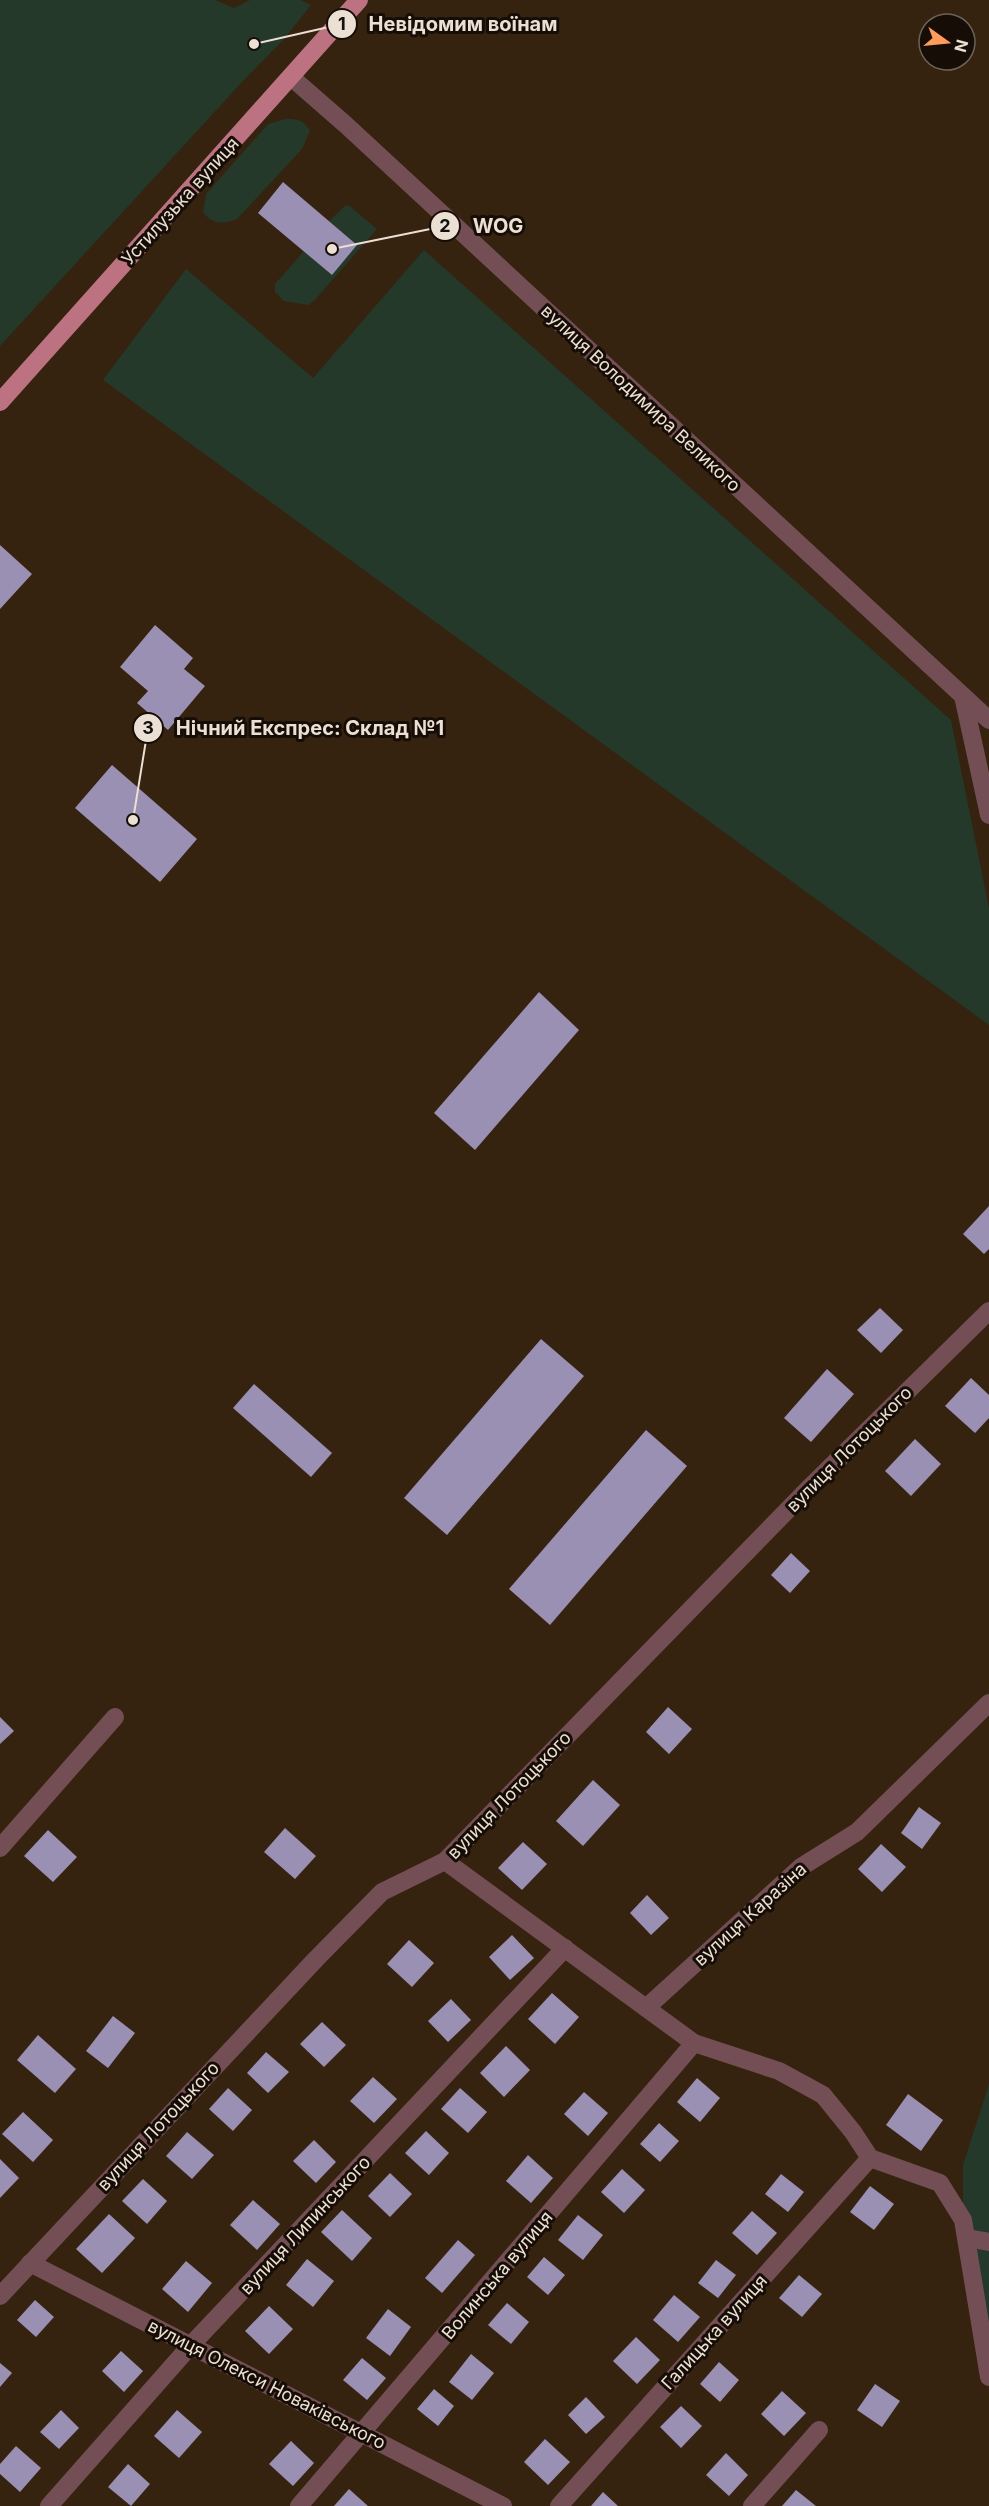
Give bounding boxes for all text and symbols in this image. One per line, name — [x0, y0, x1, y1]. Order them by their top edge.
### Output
callout: Невідомим воїнам — [327, 5, 570, 43]
text: Невідомим воїнам — [369, 12, 557, 36]
north arrow — [917, 12, 977, 72]
text: 1 — [338, 13, 346, 34]
text: N — [950, 37, 973, 54]
street label: Устилузька вулиця — [117, 133, 243, 269]
callout: WOG — [430, 207, 535, 245]
text: WOG — [473, 214, 523, 238]
text: 2 — [439, 215, 451, 236]
street label: вулиця Володимира Великого — [537, 300, 745, 496]
callout: Нічний Експрес: Склад №1 — [133, 709, 456, 747]
text: Нічний Експрес: Склад №1 — [176, 716, 444, 740]
text: 3 — [142, 717, 154, 738]
street label: вулиця Лотоцького — [782, 1382, 916, 1516]
street label: вулиця Лотоцького — [443, 1727, 575, 1863]
street label: вулиця Каразіна — [690, 1858, 810, 1970]
street label: вулиця Лотоцького — [93, 2057, 223, 2195]
street label: вулиця Липинського — [236, 2152, 374, 2298]
street label: Волинська вулиця — [437, 2207, 557, 2343]
street label: Галицька вулиця — [657, 2270, 771, 2394]
street label: вулиця Олекси Новаківського — [145, 2315, 389, 2453]

